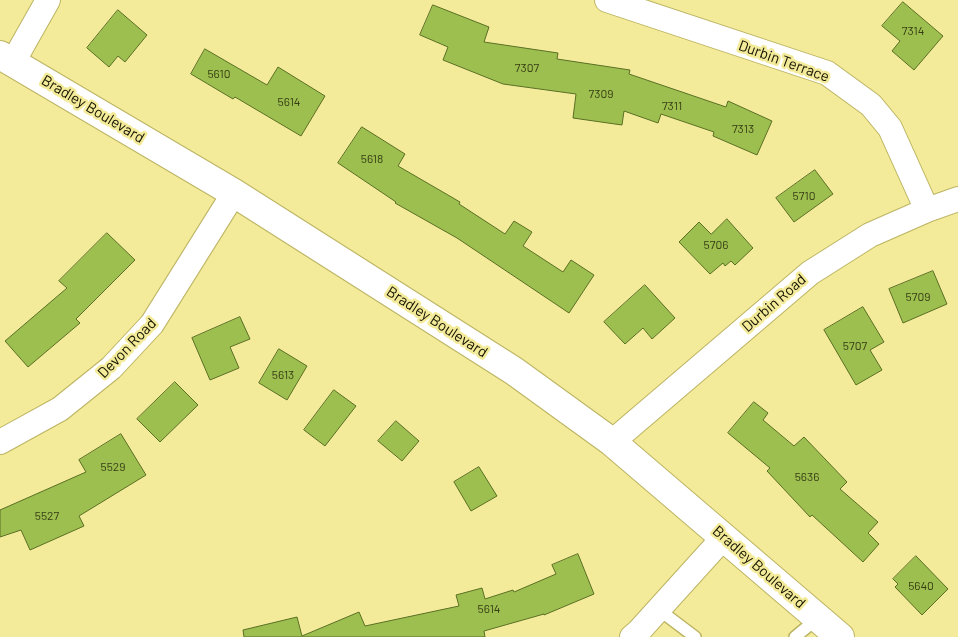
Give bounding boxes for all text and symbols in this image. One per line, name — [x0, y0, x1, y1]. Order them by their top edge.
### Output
house number: 7314 — [902, 24, 924, 38]
street label: Durbin Terrace — [736, 36, 832, 86]
house number: 7307 — [515, 61, 539, 75]
house number: 5610 — [207, 67, 231, 81]
street label: Bradley Boulevard — [38, 71, 148, 147]
house number: 7309 — [589, 87, 613, 101]
house number: 5614 — [278, 95, 300, 109]
house number: 7311 — [662, 99, 682, 113]
house number: 7313 — [732, 122, 754, 136]
house number: 5618 — [361, 152, 383, 166]
house number: 5710 — [793, 189, 815, 203]
house number: 5706 — [704, 238, 728, 252]
street label: Durbin Road — [738, 270, 810, 336]
street label: Bradley Boulevard — [383, 283, 491, 361]
house number: 5709 — [906, 290, 930, 304]
street label: Devon Road — [94, 314, 160, 382]
house number: 5707 — [843, 339, 867, 353]
house number: 5613 — [272, 368, 294, 382]
house number: 5529 — [100, 460, 126, 474]
house number: 5636 — [795, 470, 819, 484]
house number: 5527 — [35, 509, 59, 523]
street label: Bradley Boulevard — [709, 522, 809, 612]
house number: 5640 — [908, 579, 934, 593]
house number: 5614 — [478, 602, 500, 616]

